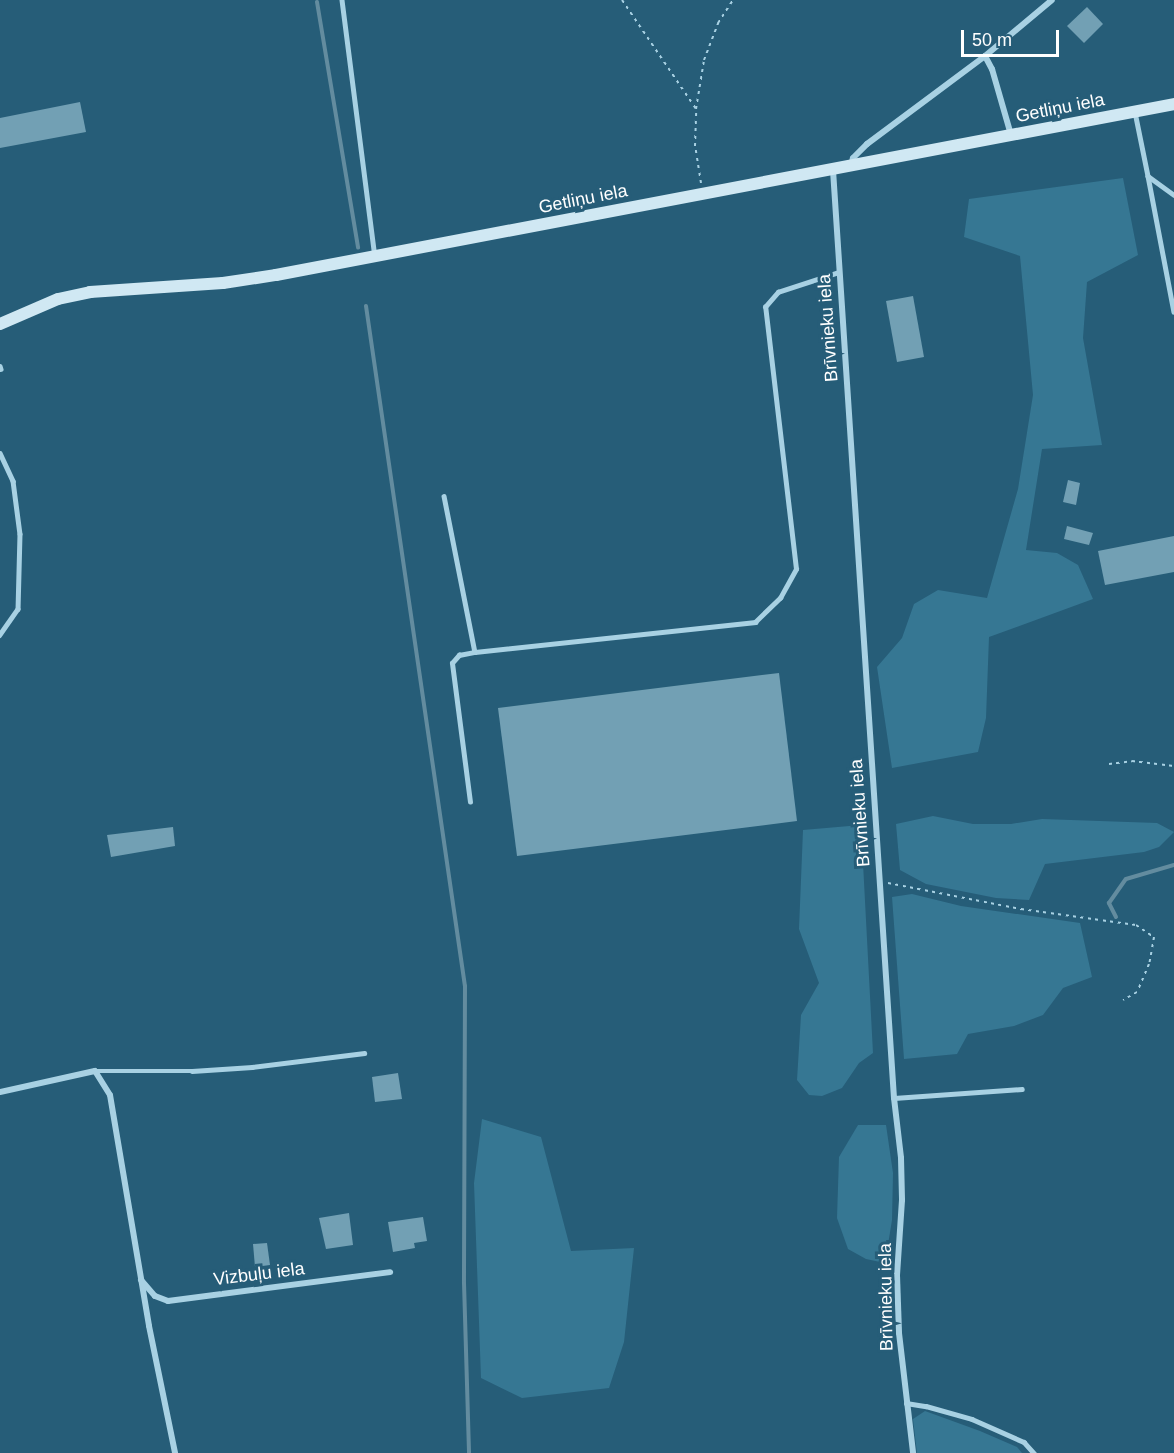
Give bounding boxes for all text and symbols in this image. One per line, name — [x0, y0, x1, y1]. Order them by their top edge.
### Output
scale bar — [964, 18, 1062, 56]
text: 50 m — [972, 30, 1012, 50]
street label: Getliņu iela — [1014, 89, 1106, 127]
street label: Getliņu iela — [537, 180, 629, 218]
street label: Brīvnieku iela — [813, 273, 843, 383]
street label: Brīvnieku iela — [845, 758, 875, 868]
street label: Brīvnieku iela — [874, 1243, 898, 1351]
street label: Vizbuļu iela — [212, 1258, 306, 1290]

